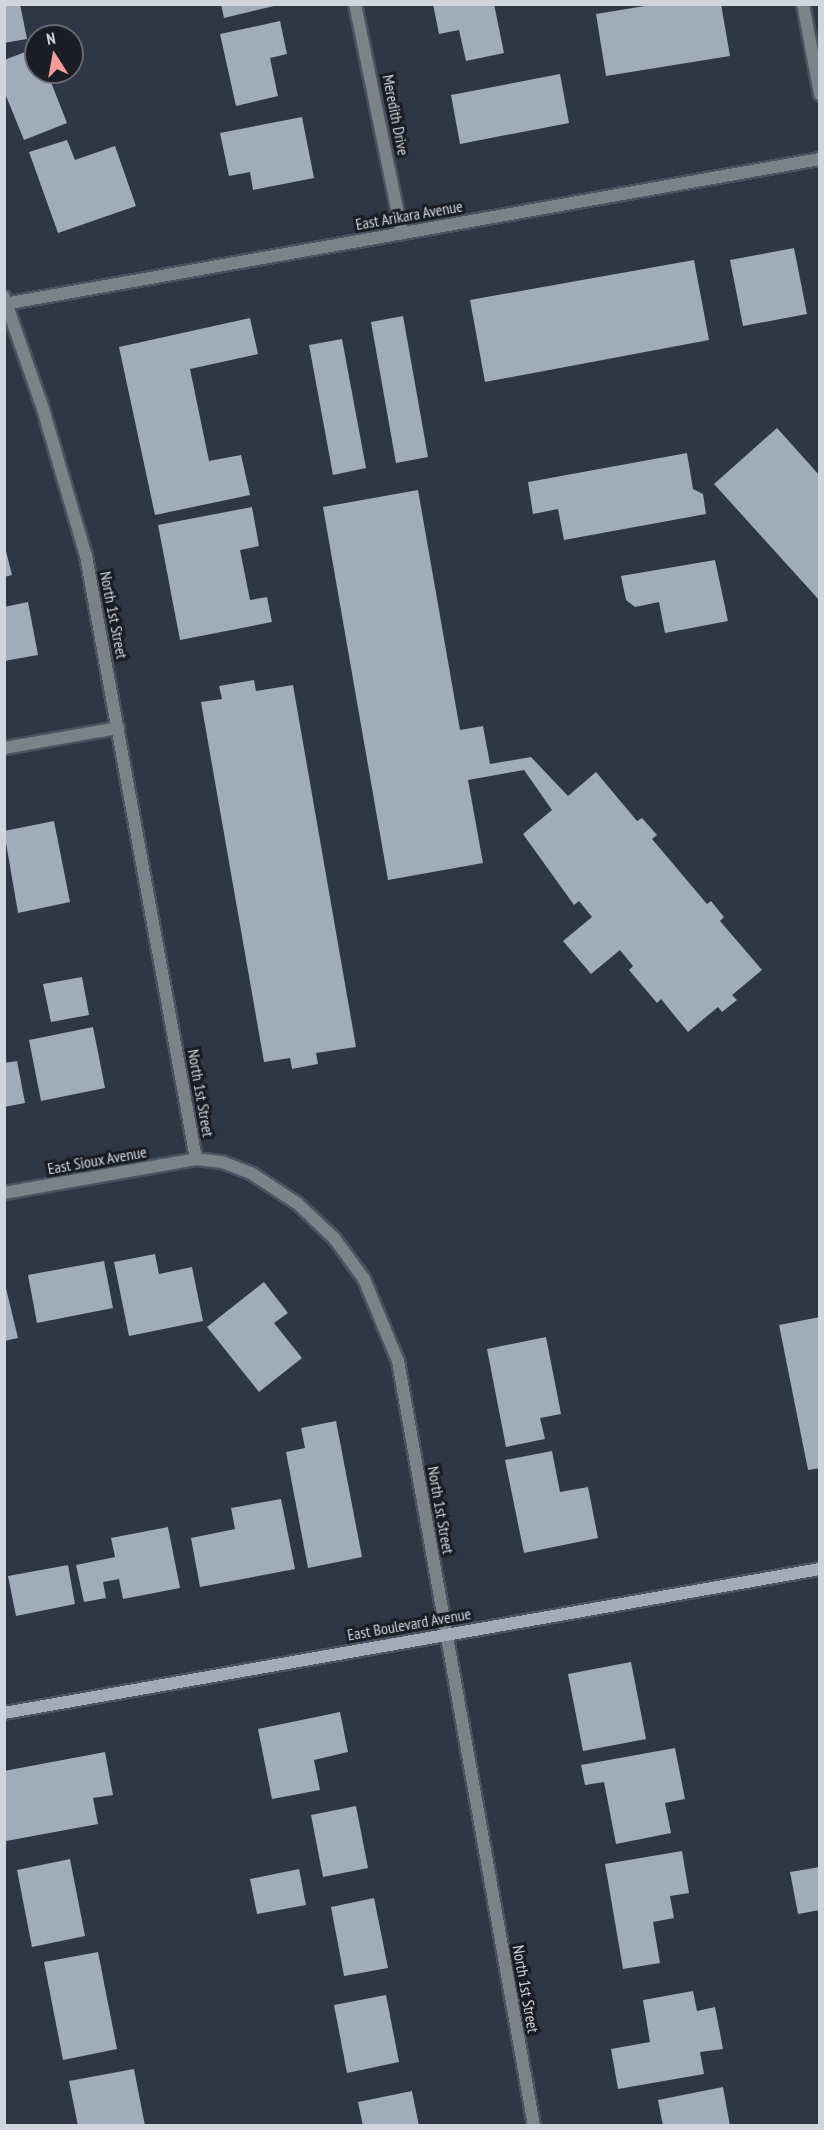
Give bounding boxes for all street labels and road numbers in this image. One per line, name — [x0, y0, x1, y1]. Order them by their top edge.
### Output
street label: Meredith Drive — [379, 73, 413, 157]
street label: East Arikara Avenue — [354, 196, 464, 234]
street label: North 1st Street — [96, 570, 132, 660]
street label: North 1st Street — [184, 1048, 218, 1138]
street label: East Sioux Avenue — [46, 1142, 148, 1178]
street label: North 1st Street — [424, 1465, 458, 1555]
street label: East Boulevard Avenue — [345, 1604, 473, 1644]
street label: North 1st Street — [509, 1944, 543, 2034]

